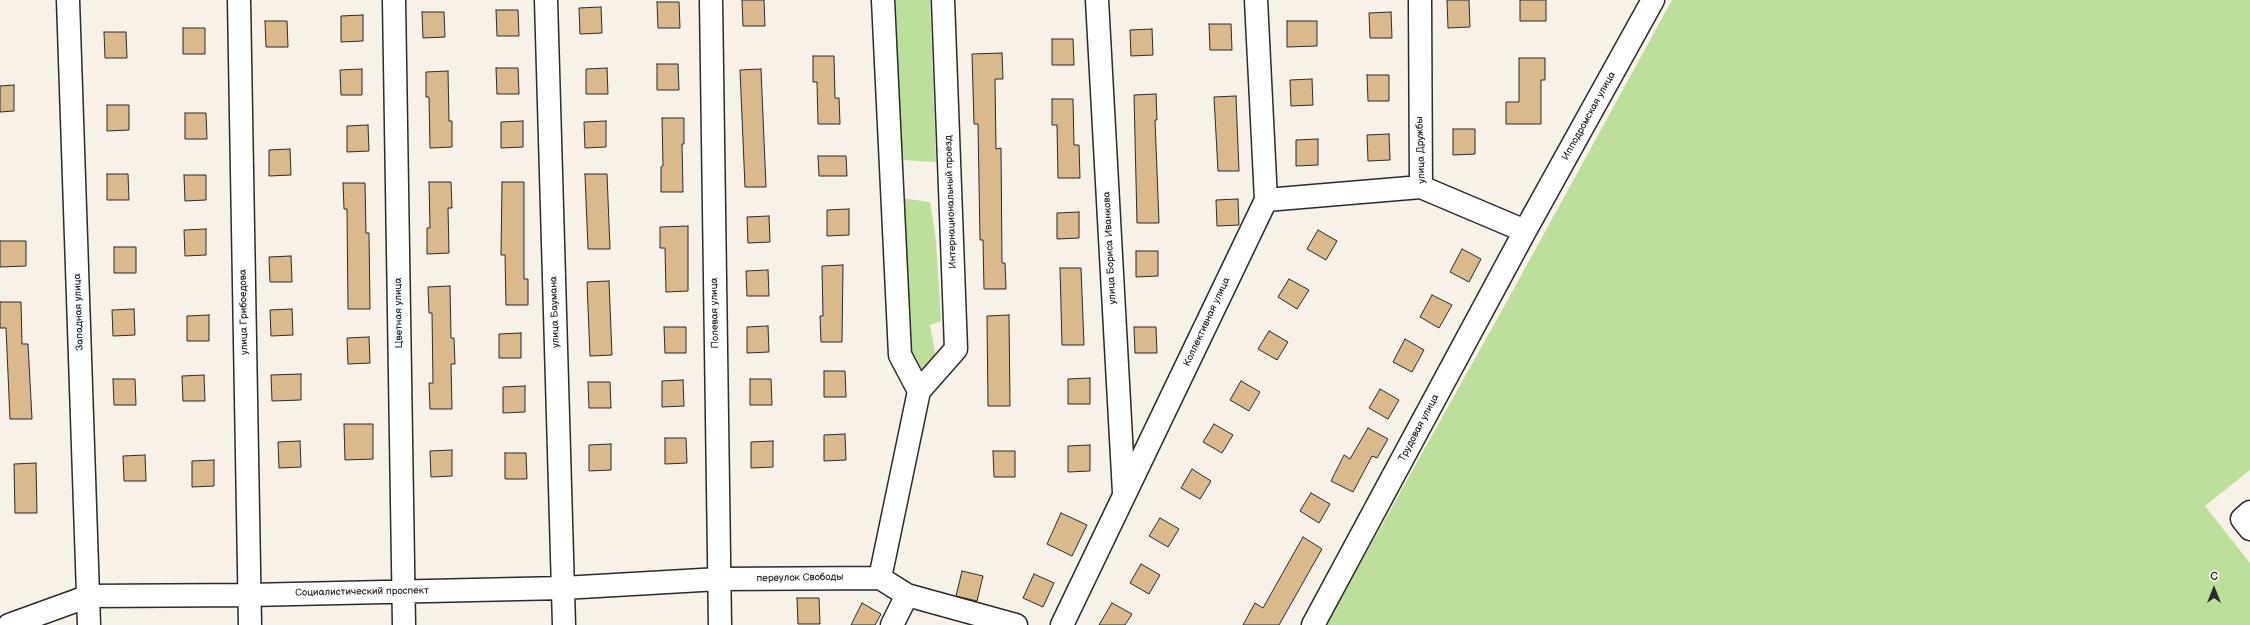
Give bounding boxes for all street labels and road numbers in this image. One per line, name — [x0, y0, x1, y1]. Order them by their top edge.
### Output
street label: Ипподромская улица — [1560, 70, 1618, 162]
street label: улица Дружбы — [1414, 116, 1428, 184]
street label: Интернациональный проезд — [943, 135, 959, 269]
street label: улица Бориса Иванкова — [1101, 191, 1119, 305]
street label: улица Грибоедова — [237, 269, 251, 355]
street label: Западная улица — [72, 273, 86, 351]
street label: улица Баумана — [548, 276, 562, 348]
street label: Коллективная улица — [1181, 276, 1233, 368]
street label: Полевая улица — [708, 277, 722, 349]
street label: Цветная улица — [392, 278, 406, 348]
street label: Трудовая улица — [1396, 392, 1442, 464]
street label: переулок Свободы — [756, 571, 844, 585]
street label: Социалистический проспект — [295, 585, 429, 599]

